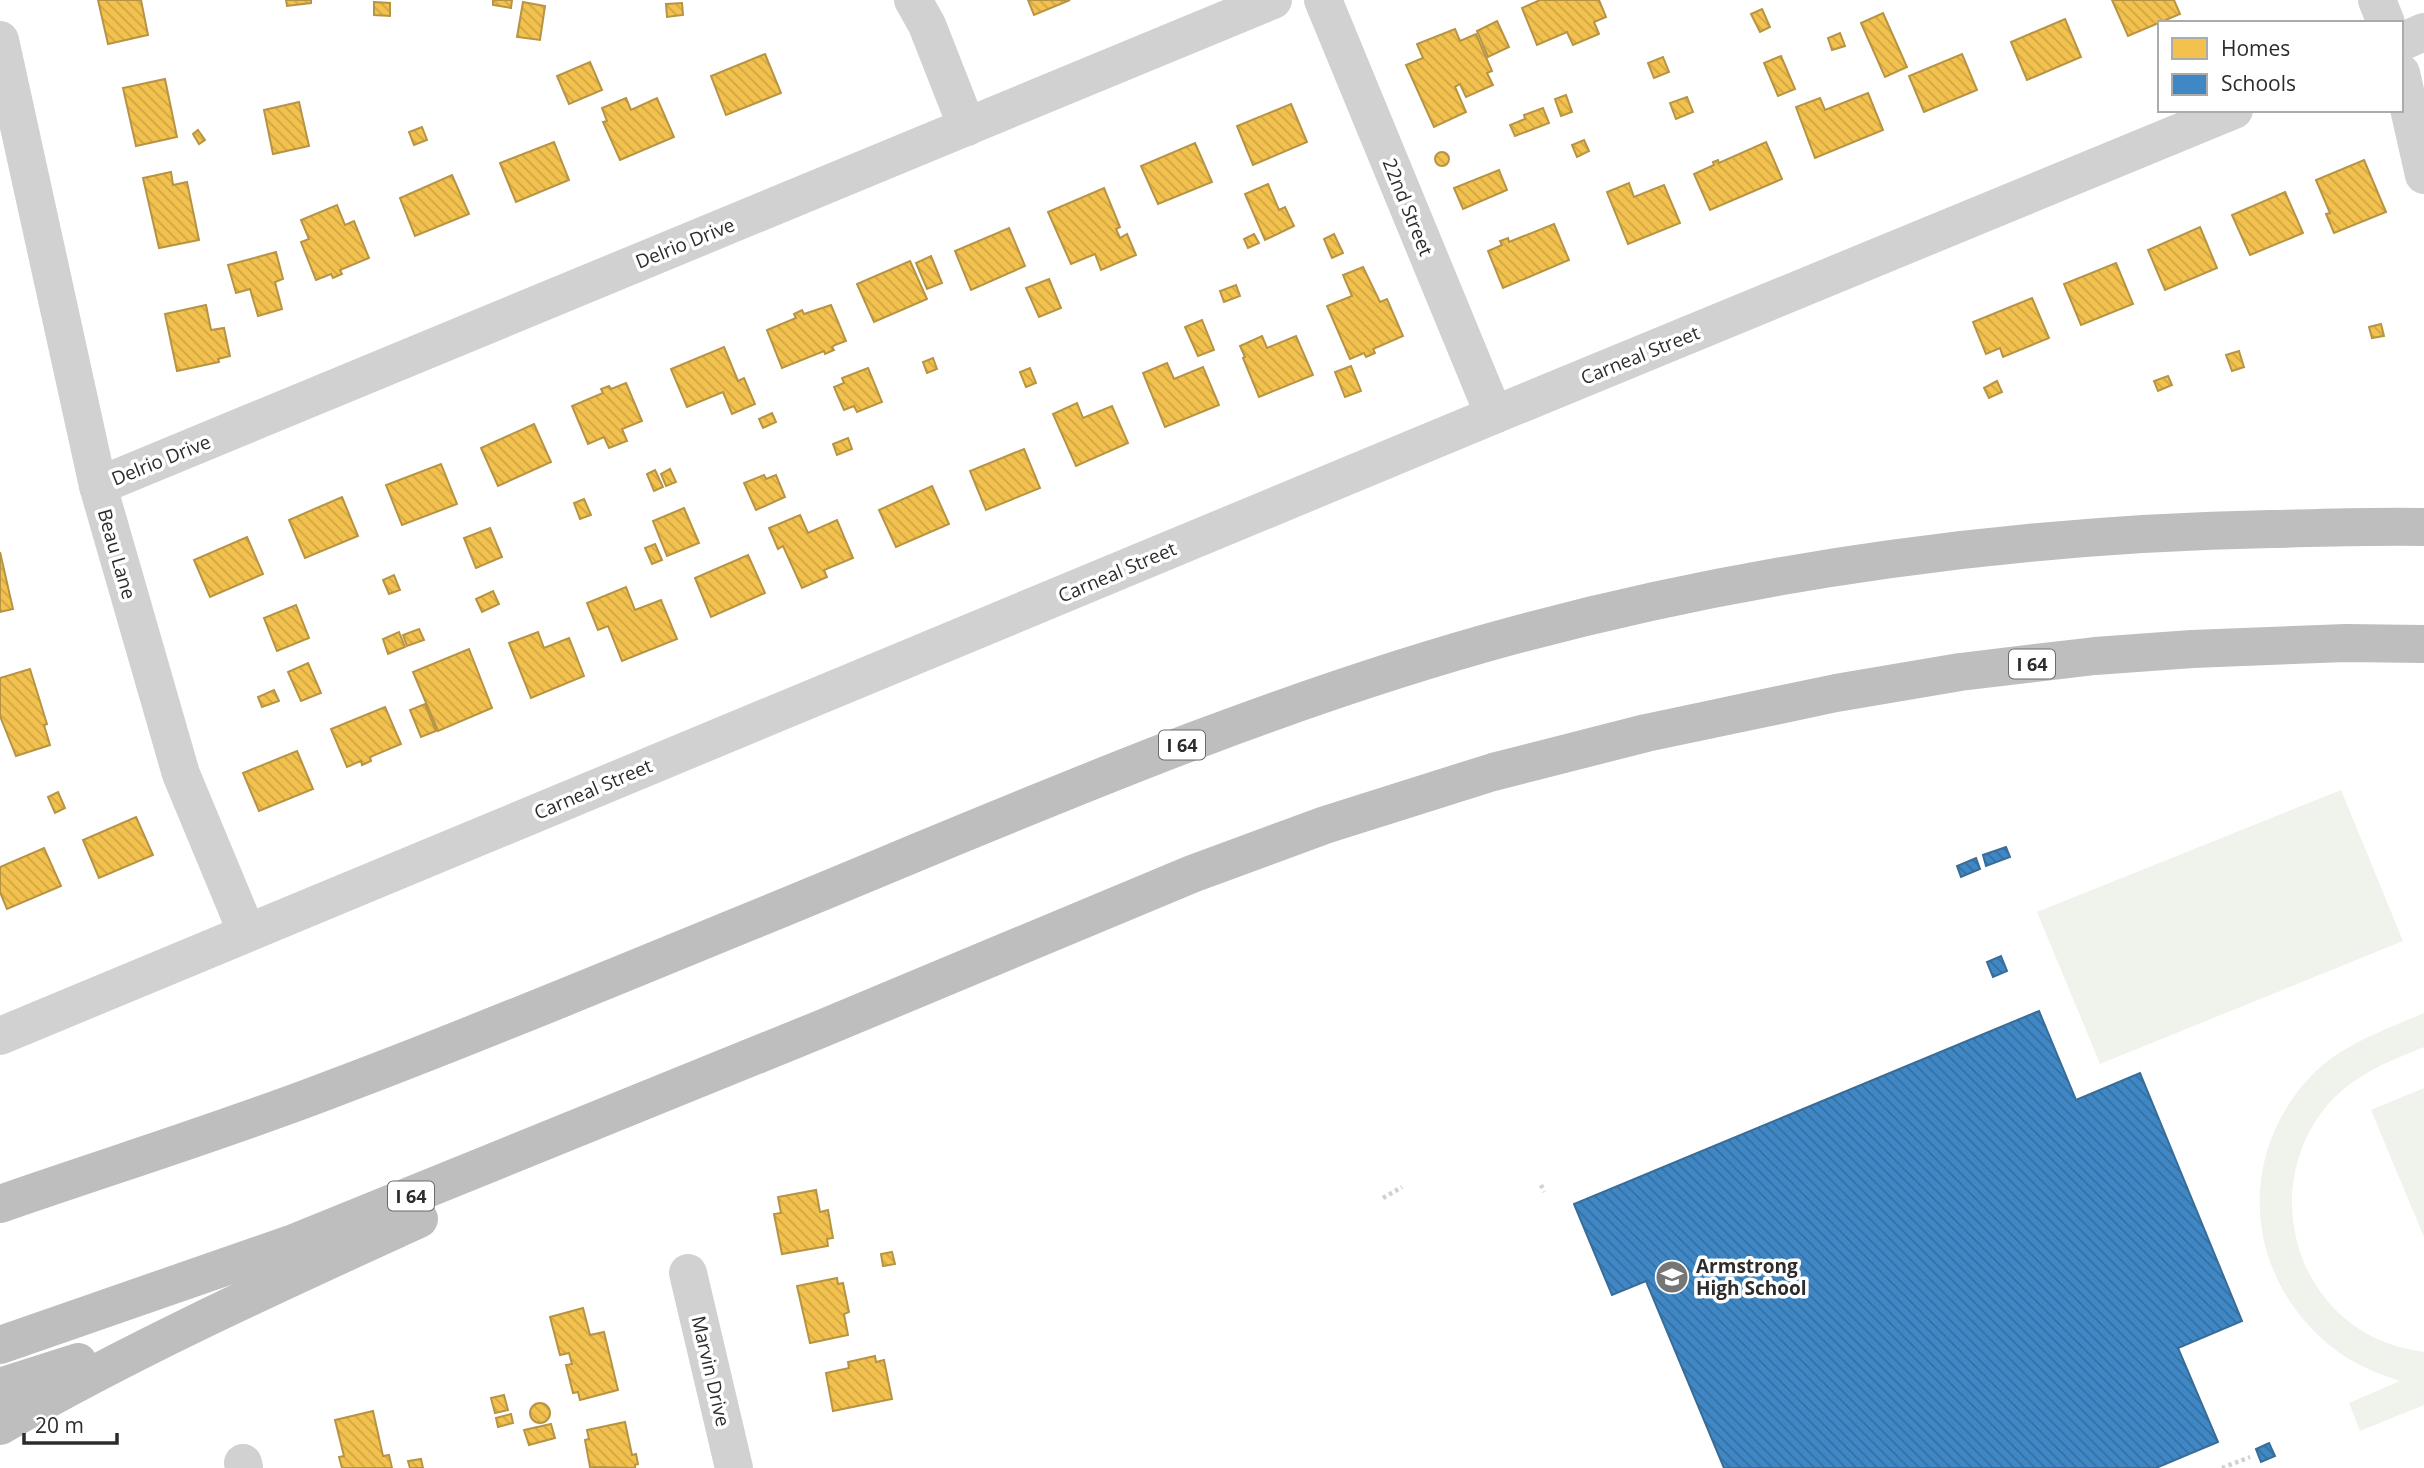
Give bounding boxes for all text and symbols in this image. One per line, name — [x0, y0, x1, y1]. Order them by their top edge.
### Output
legend — [2158, 21, 2403, 112]
text: Homes — [2221, 34, 2290, 62]
text: Schools — [2221, 69, 2296, 97]
street label: 22nd Street — [1377, 154, 1439, 260]
street label: Delrio Drive — [632, 211, 738, 275]
street label: Carneal Street — [1577, 319, 1703, 391]
street label: Delrio Drive — [108, 428, 214, 492]
street label: Beau Lane — [92, 506, 142, 602]
street label: Carneal Street — [1054, 535, 1180, 609]
road number: I 64 — [2009, 650, 2055, 678]
road number: I 64 — [1159, 730, 1205, 760]
street label: Carneal Street — [530, 752, 656, 826]
road number: I 64 — [388, 1182, 434, 1210]
place label: Armstrong High School — [1696, 1253, 1807, 1301]
school or university icon: Armstrong High School — [1653, 1258, 1691, 1296]
street label: Marvin Drive — [686, 1313, 736, 1429]
scale bar — [24, 1402, 117, 1446]
text: 20 m — [35, 1411, 84, 1439]

